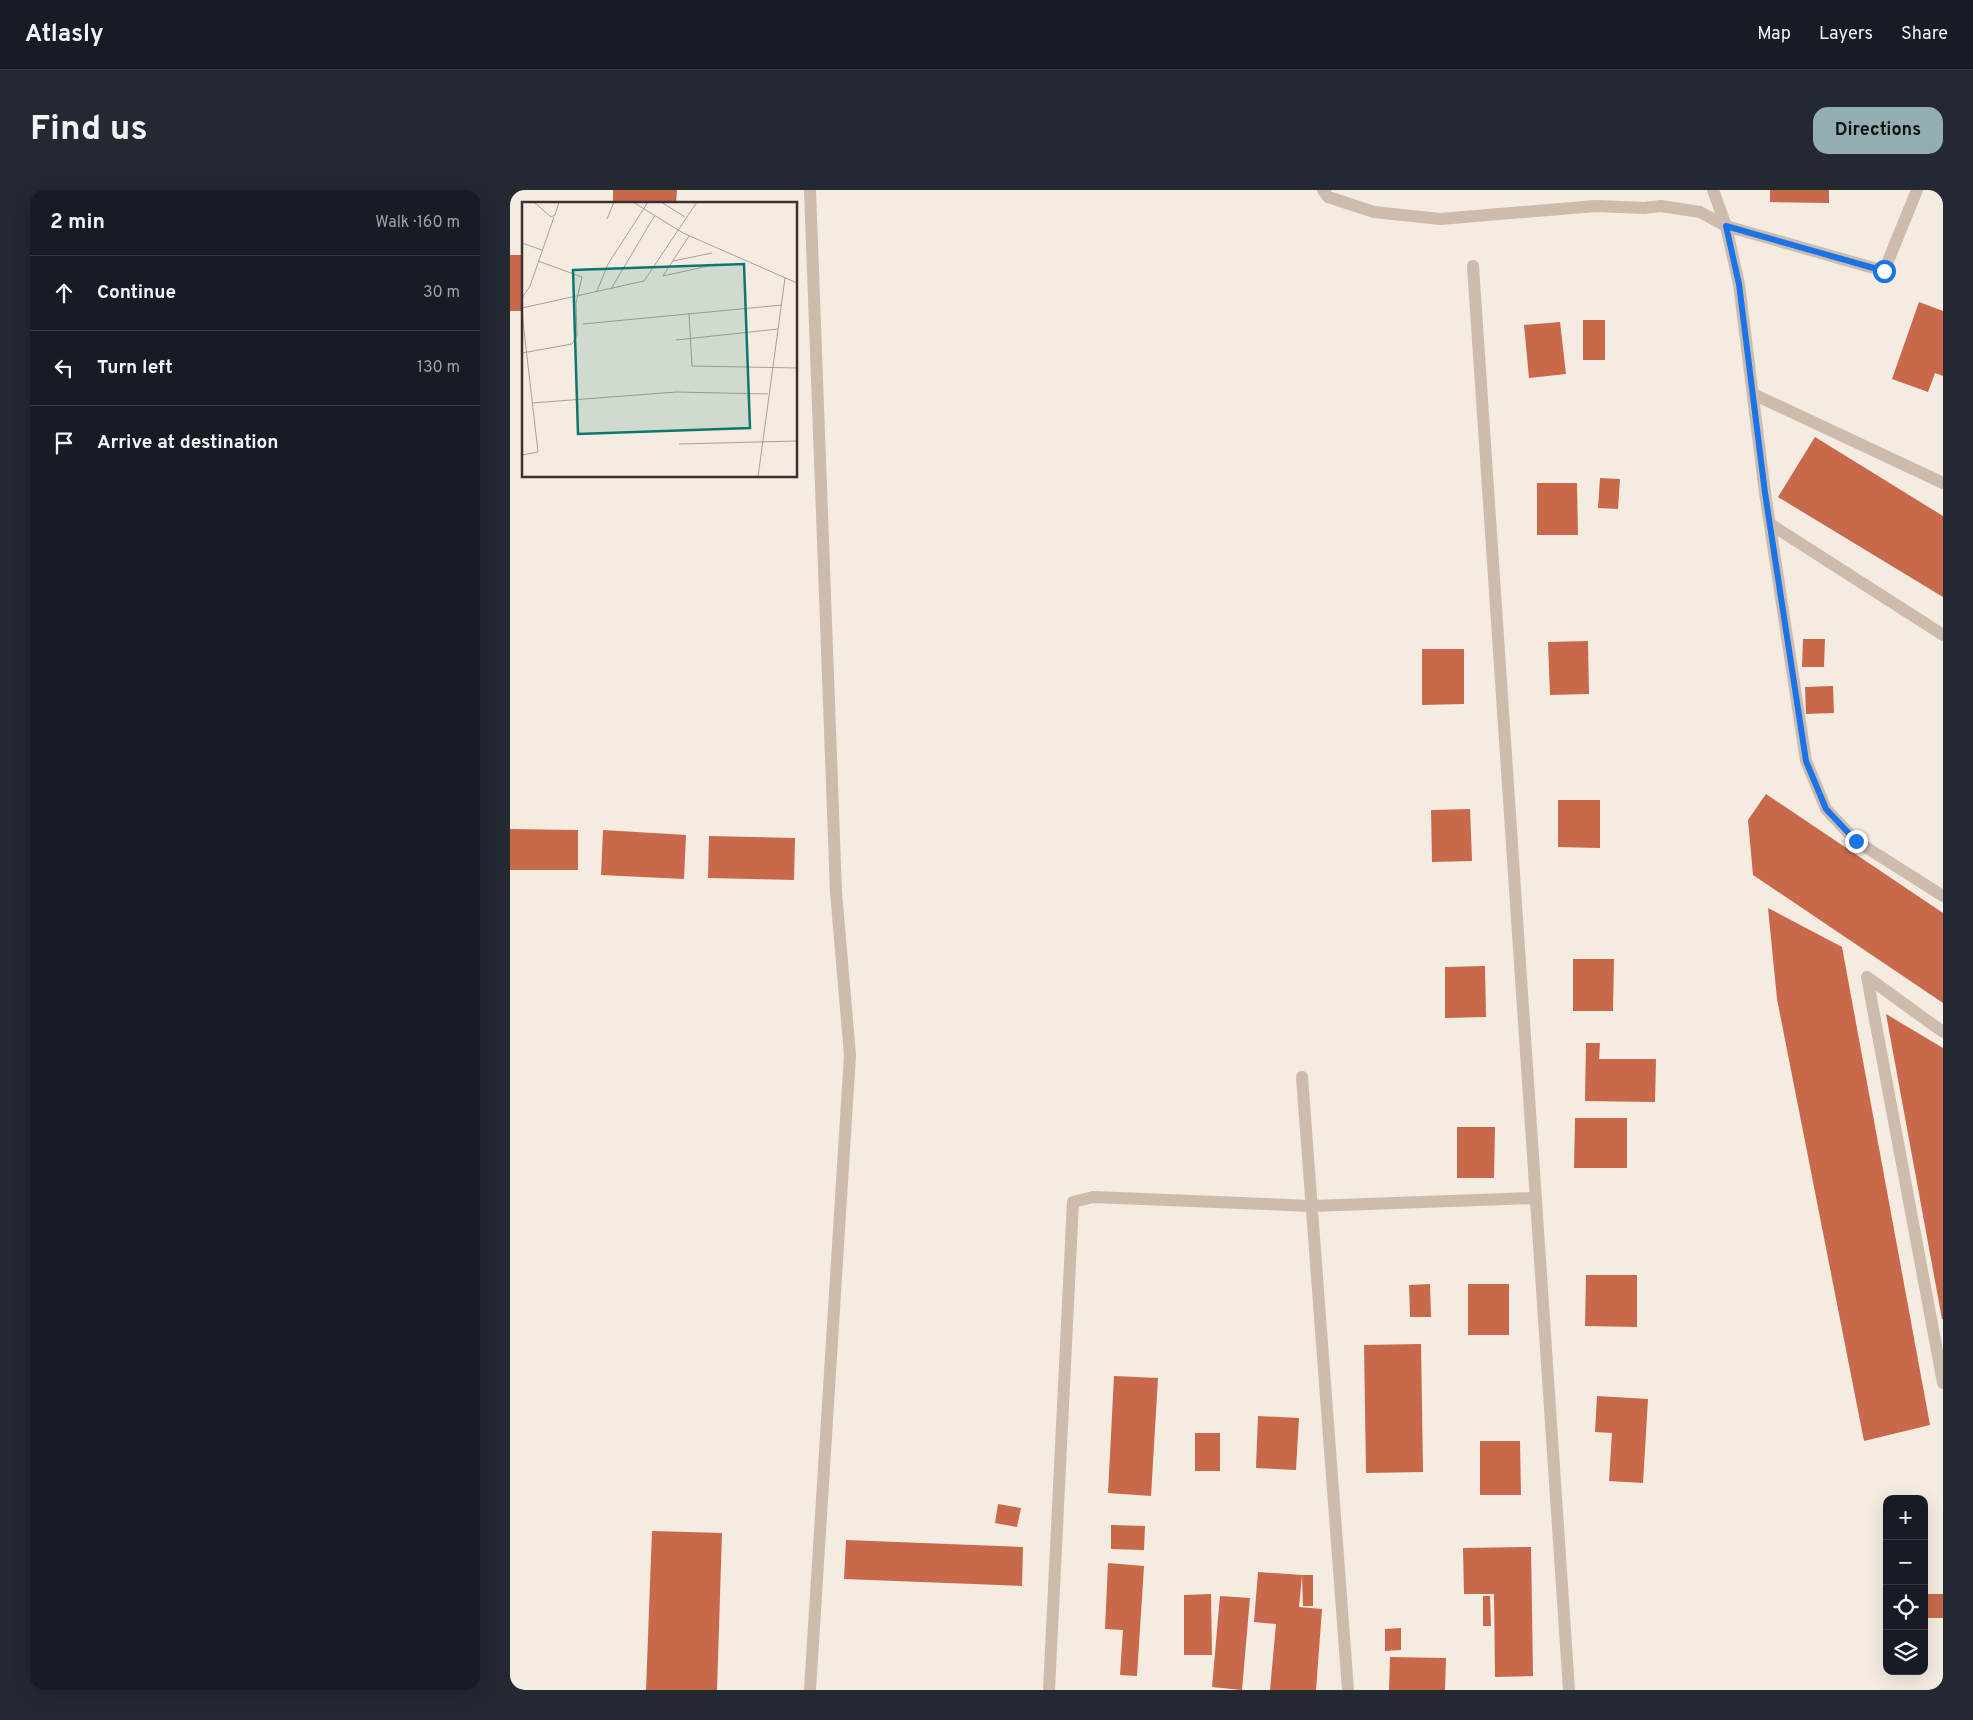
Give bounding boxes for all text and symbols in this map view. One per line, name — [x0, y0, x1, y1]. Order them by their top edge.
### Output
text: Atlasly — [25, 20, 104, 50]
text: Map — [1757, 23, 1791, 46]
text: Layers — [1819, 23, 1873, 46]
text: Share — [1901, 23, 1948, 46]
button: Directions — [1813, 107, 1943, 154]
text: Find us — [30, 108, 148, 152]
inset map — [522, 202, 798, 478]
text: 2 min — [50, 209, 105, 236]
text: Walk · 160 m — [375, 213, 460, 233]
route start — [1873, 260, 1896, 283]
icon: ahead — [50, 279, 78, 307]
text: Continue — [97, 281, 176, 305]
text: 30 m — [423, 283, 460, 303]
icon: left — [50, 354, 78, 382]
text: Turn left — [97, 356, 173, 380]
text: 130 m — [417, 358, 460, 378]
icon: arrive — [50, 429, 78, 457]
text: Arrive at destination — [97, 431, 278, 455]
route end — [1845, 830, 1868, 853]
map controls — [1883, 1495, 1928, 1675]
button: + — [1883, 1495, 1928, 1540]
button: − — [1883, 1540, 1928, 1585]
button: locate — [1883, 1585, 1928, 1630]
button: layers — [1883, 1630, 1928, 1675]

